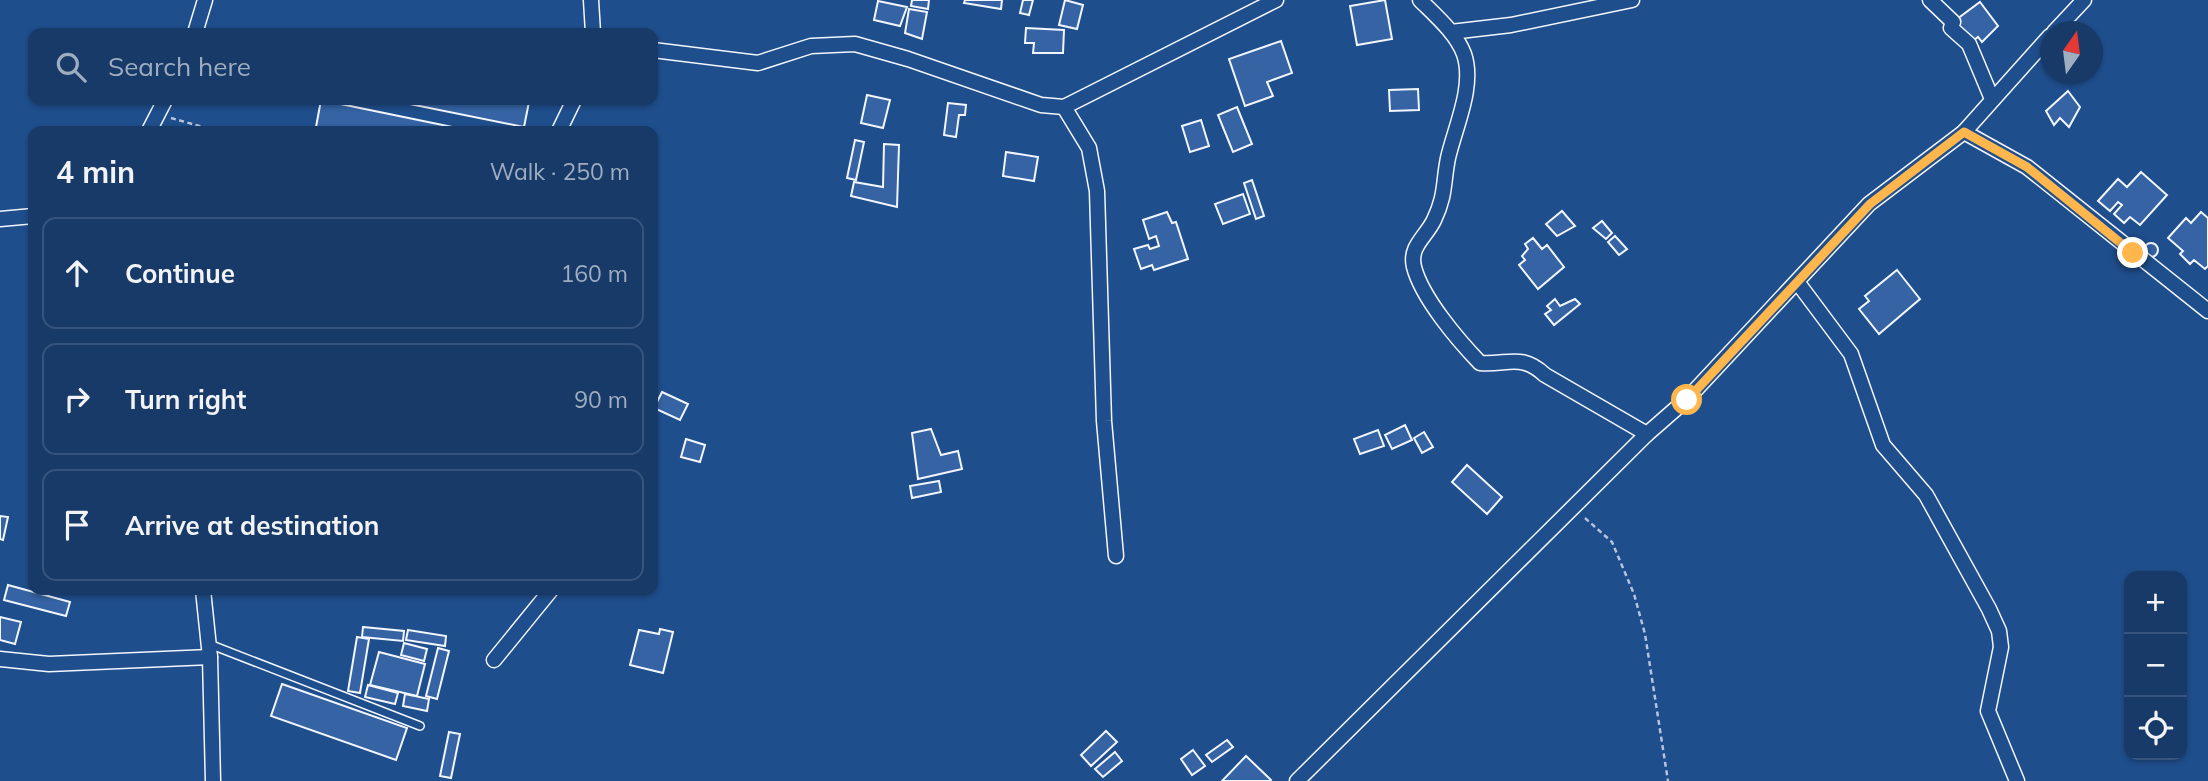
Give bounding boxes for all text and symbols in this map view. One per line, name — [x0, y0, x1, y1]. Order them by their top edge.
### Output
north arrow — [2040, 21, 2103, 84]
search box — [28, 28, 658, 105]
icon: search — [52, 48, 90, 86]
text: Search here — [108, 50, 251, 83]
text: 4 min — [56, 153, 135, 191]
text: Walk · 250 m — [490, 157, 630, 186]
route end — [2117, 237, 2148, 268]
icon: ahead — [58, 254, 96, 292]
text: Continue — [125, 257, 235, 290]
text: 160 m — [560, 259, 628, 288]
icon: right — [58, 380, 96, 418]
text: Turn right — [125, 383, 246, 416]
route start — [1671, 384, 1702, 415]
text: 90 m — [574, 385, 628, 414]
icon: arrive — [58, 506, 96, 544]
text: Arrive at destination — [125, 509, 380, 542]
map controls — [2124, 571, 2187, 760]
button: + — [2124, 571, 2187, 634]
button: − — [2124, 634, 2187, 697]
button: locate — [2124, 697, 2187, 760]

